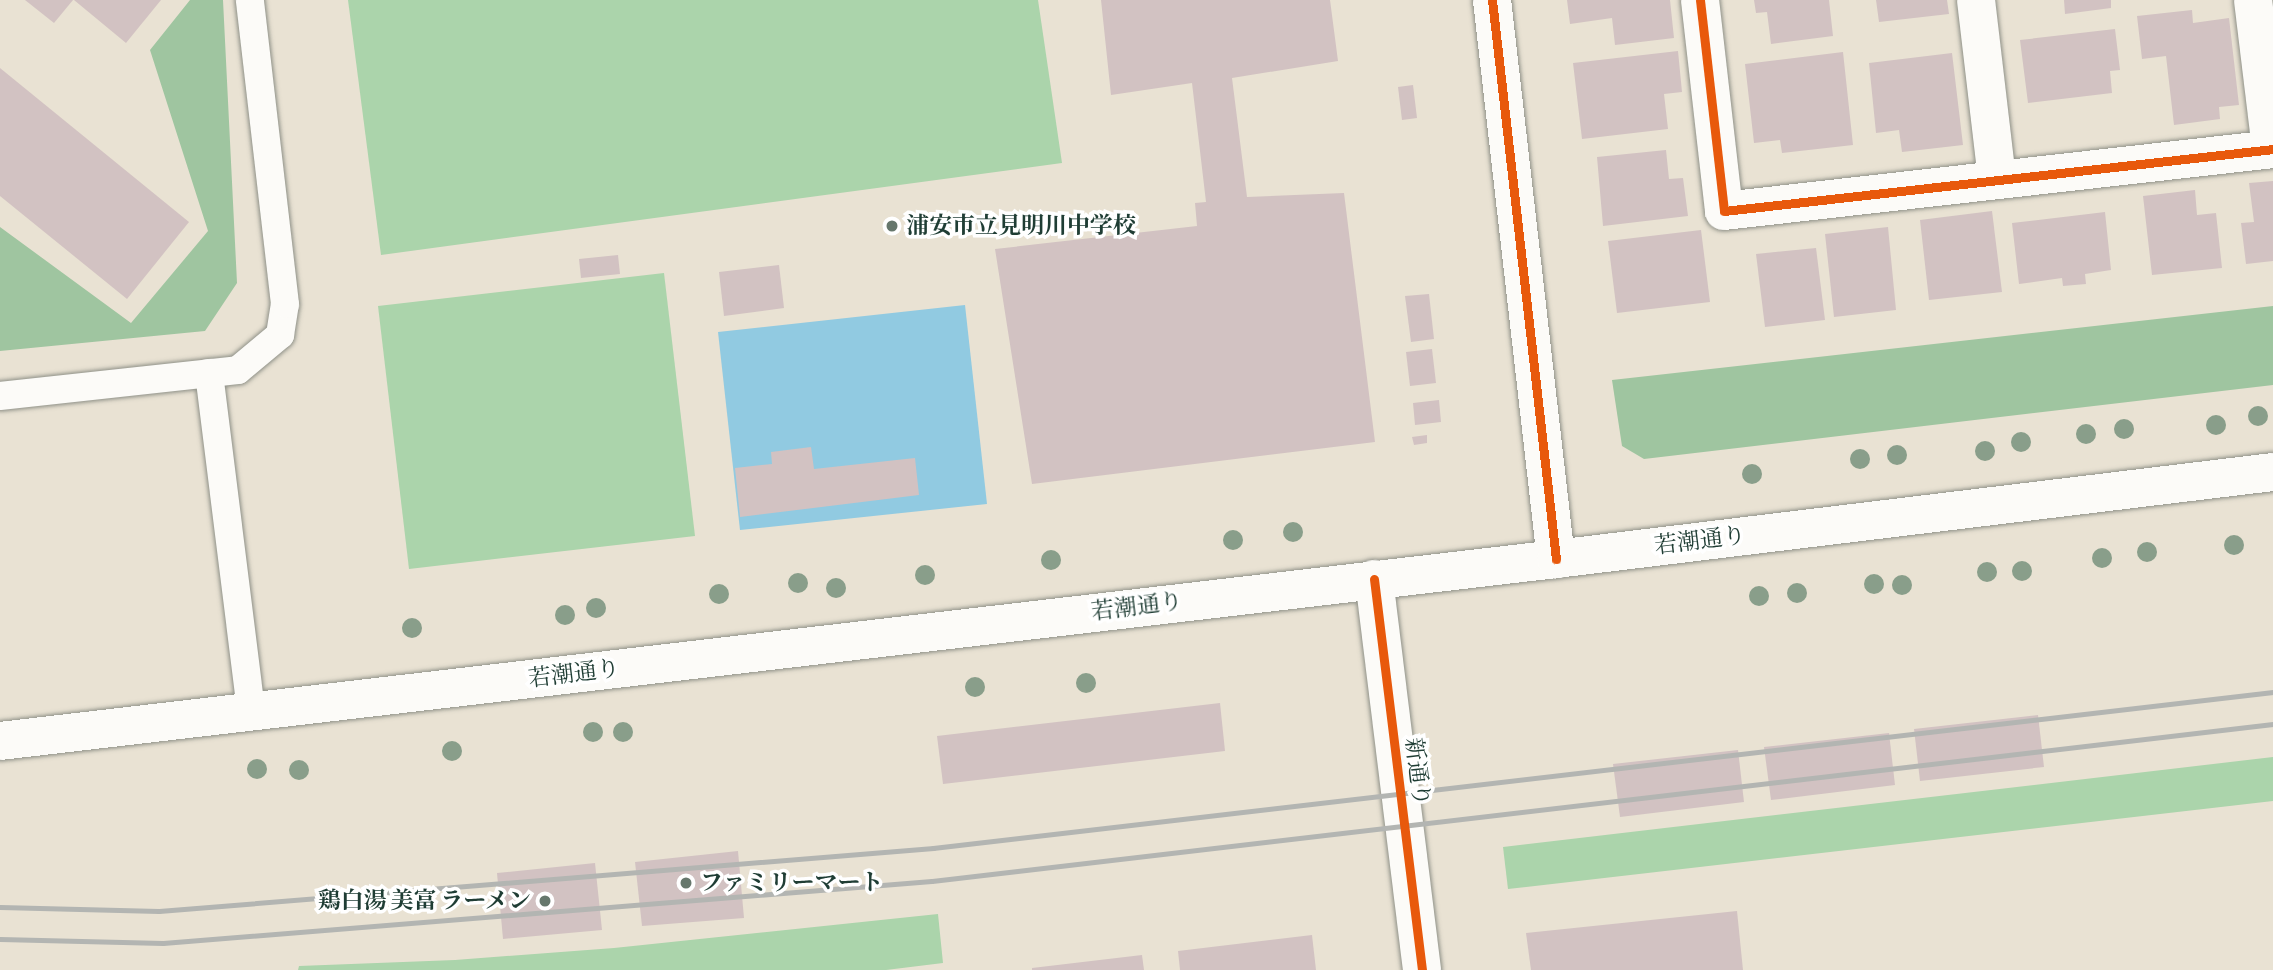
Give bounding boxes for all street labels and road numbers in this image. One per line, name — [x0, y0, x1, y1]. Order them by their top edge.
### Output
street label: 若潮通り — [1653, 522, 1747, 560]
street label: 若潮通り — [1090, 588, 1184, 626]
street label: 若潮通り — [527, 655, 621, 693]
street label: 新通り — [1399, 736, 1435, 808]

